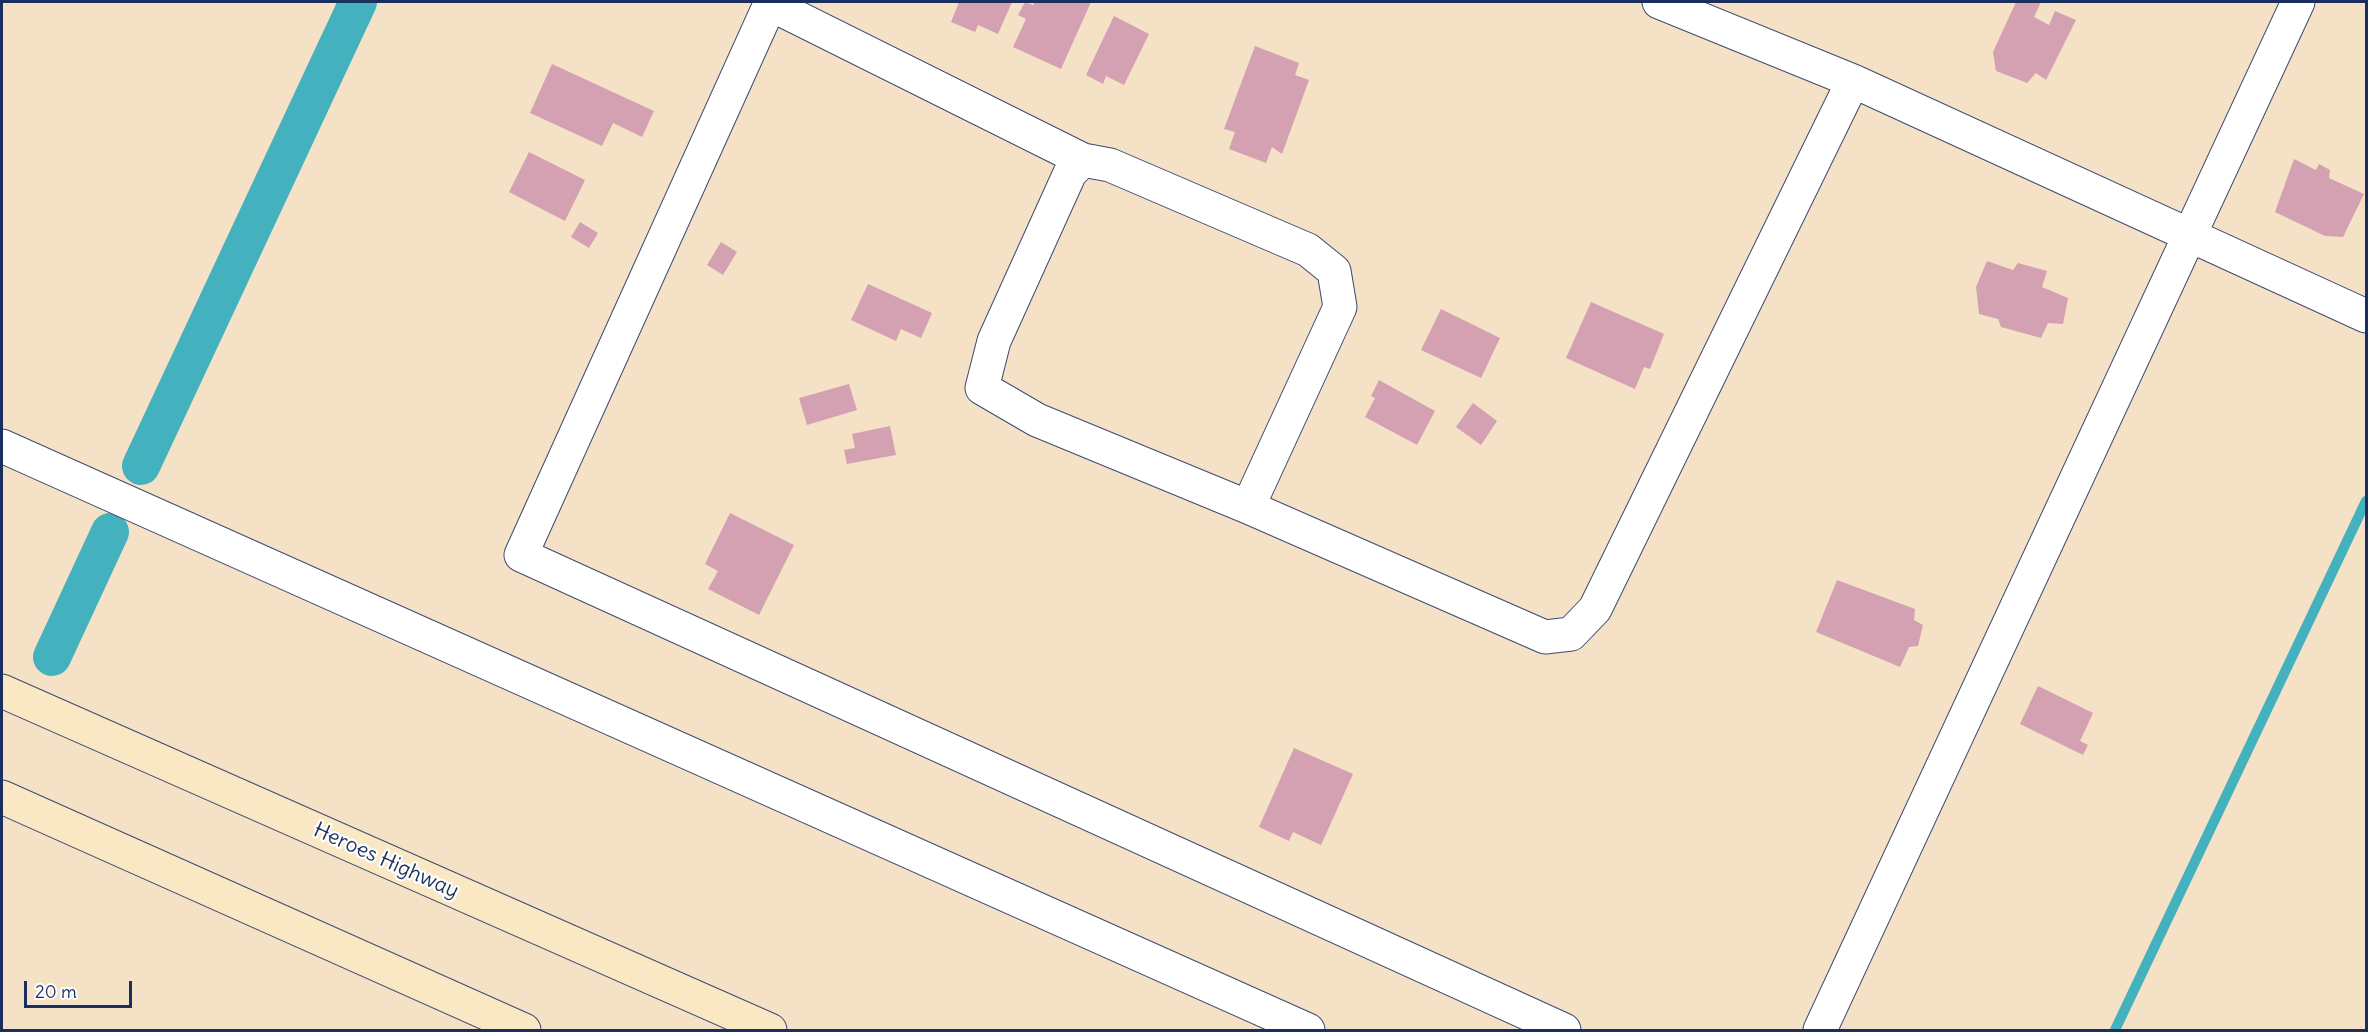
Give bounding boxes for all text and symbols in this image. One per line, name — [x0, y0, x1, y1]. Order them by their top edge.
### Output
street label: Heroes Highway — [310, 818, 462, 904]
scale bar — [27, 969, 135, 1007]
text: 20 m — [35, 980, 77, 1003]

